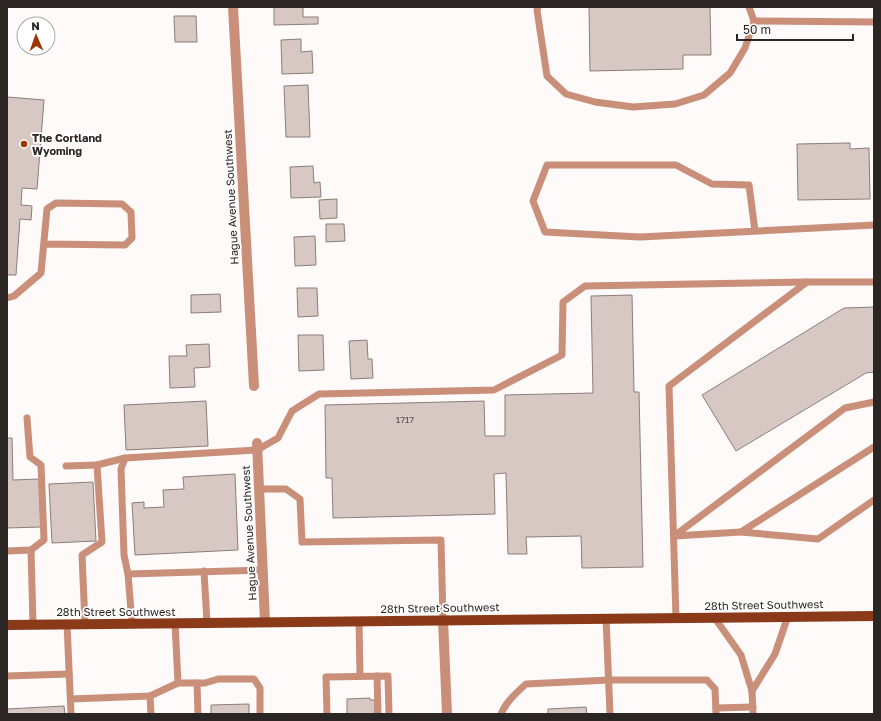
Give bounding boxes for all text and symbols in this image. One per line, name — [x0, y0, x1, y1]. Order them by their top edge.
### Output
north arrow — [16, 16, 56, 56]
scale bar — [737, 16, 853, 42]
text: N — [31, 19, 40, 32]
text: 50 m — [743, 22, 771, 37]
street label: Hague Avenue Southwest — [220, 129, 241, 265]
place label: The Cortland Wyoming — [32, 131, 102, 157]
marker: The Cortland Wyoming — [19, 139, 29, 149]
house number: 1717 — [396, 414, 414, 425]
street label: Hague Avenue Southwest — [238, 465, 259, 601]
street label: 28th Street Southwest — [704, 597, 824, 612]
street label: 28th Street Southwest — [380, 600, 500, 615]
street label: 28th Street Southwest — [56, 605, 176, 618]

